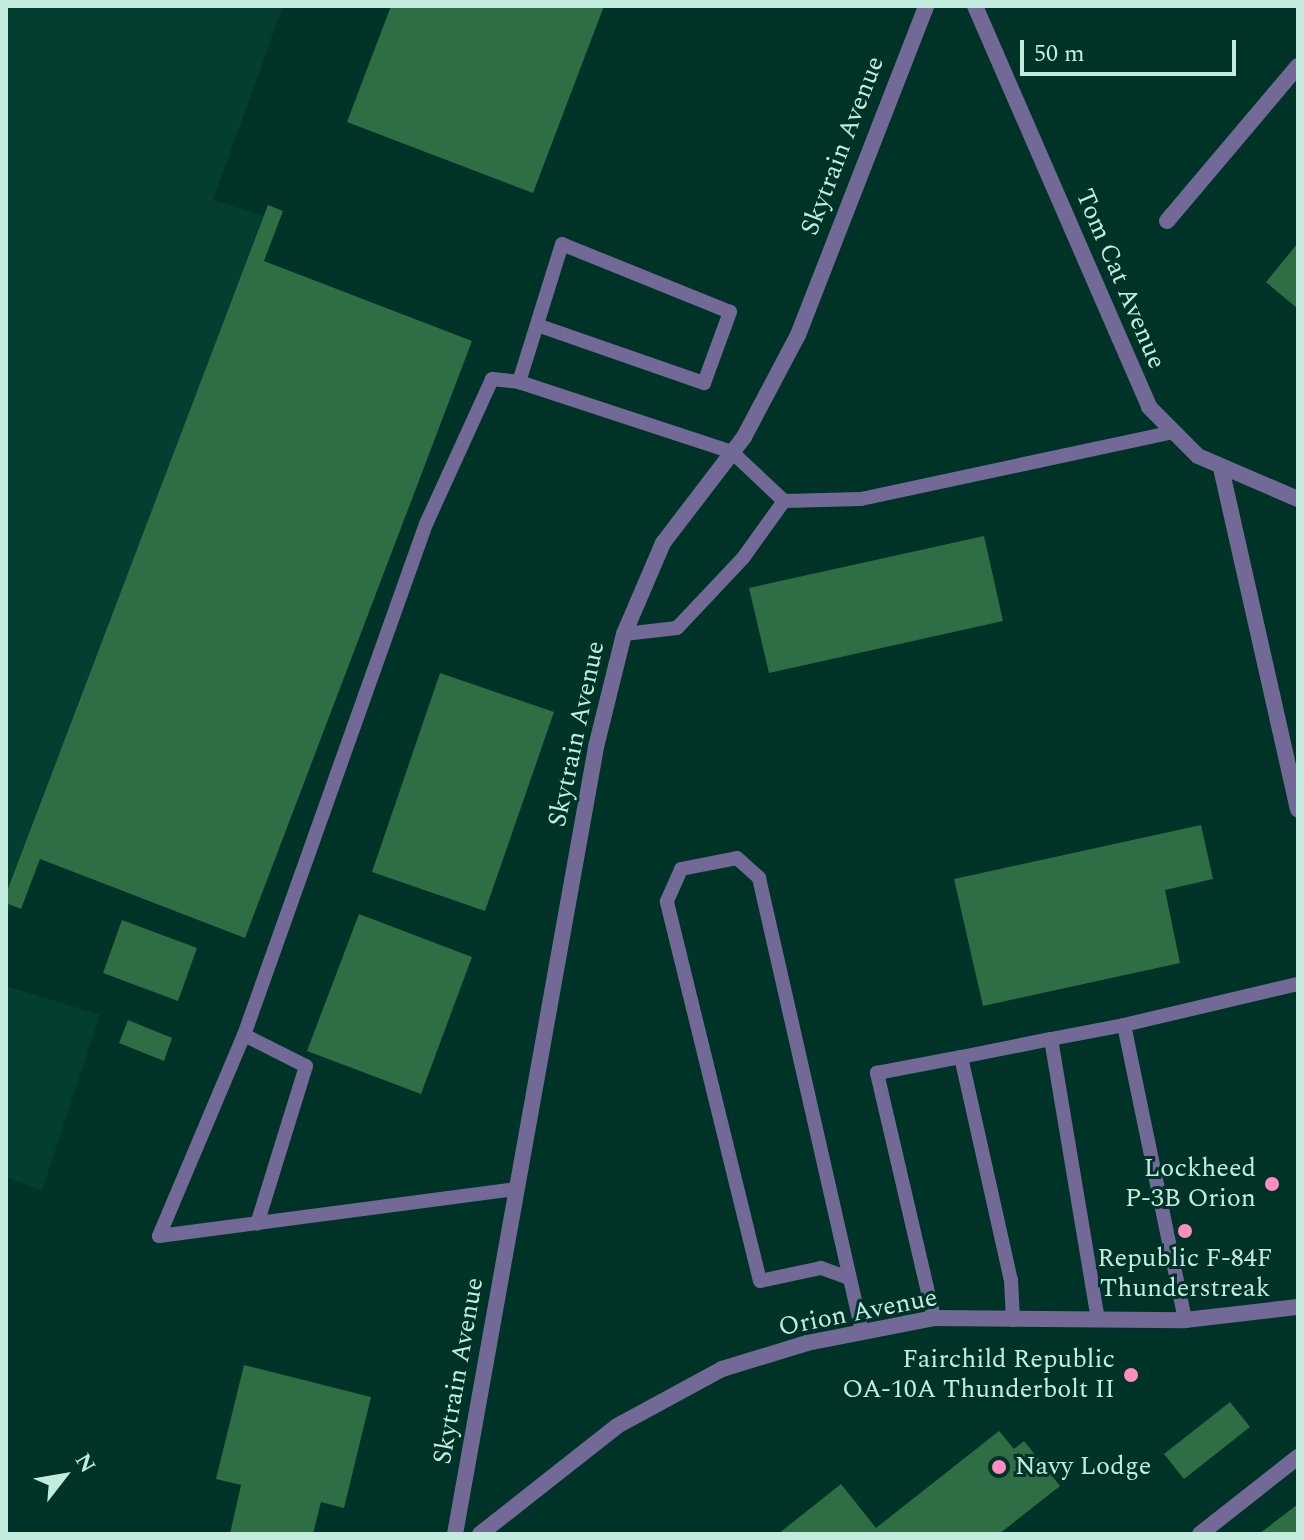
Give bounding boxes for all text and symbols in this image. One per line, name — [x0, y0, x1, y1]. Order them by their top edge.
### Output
scale bar — [1024, 24, 1240, 74]
text: 50 m — [1034, 36, 1085, 72]
street label: Skytrain Avenue — [795, 52, 891, 240]
street label: Tom Cat Avenue — [1068, 184, 1172, 374]
street label: Skytrain Avenue — [542, 638, 612, 830]
place label: Lockheed P-3B Orion — [1125, 1153, 1256, 1214]
marker: Lockheed P-3B Orion — [1263, 1175, 1281, 1193]
marker: Republic F-84F Thunderstreak — [1176, 1222, 1194, 1240]
place label: Republic F-84F Thunderstreak — [1097, 1243, 1273, 1304]
street label: Skytrain Avenue — [427, 1275, 491, 1467]
street label: Orion Avenue — [776, 1282, 940, 1344]
place label: Fairchild Republic OA-10A Thunderbolt II — [842, 1344, 1115, 1406]
marker: Fairchild Republic OA-10A Thunderbolt II — [1122, 1366, 1140, 1384]
north arrow — [24, 1436, 104, 1516]
text: N — [66, 1447, 104, 1480]
place label: Navy Lodge — [1015, 1451, 1151, 1483]
marker: Navy Lodge — [990, 1458, 1008, 1476]

